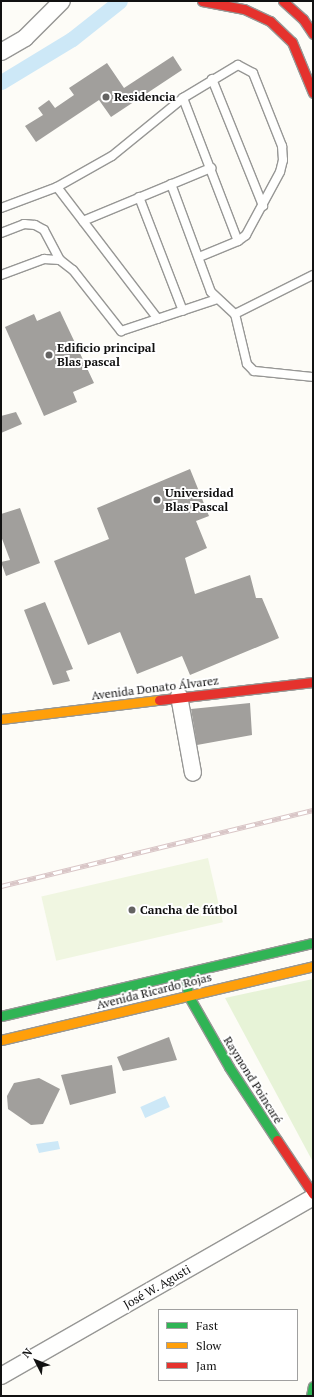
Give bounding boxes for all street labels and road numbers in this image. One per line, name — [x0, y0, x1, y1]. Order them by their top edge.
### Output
street label: Avenida Donato Álvarez — [90, 673, 220, 703]
street label: Avenida Ricardo Rojas — [95, 970, 213, 1012]
street label: Raymond Poincaré — [220, 1034, 286, 1126]
street label: José W. Agusti — [121, 1262, 193, 1312]

